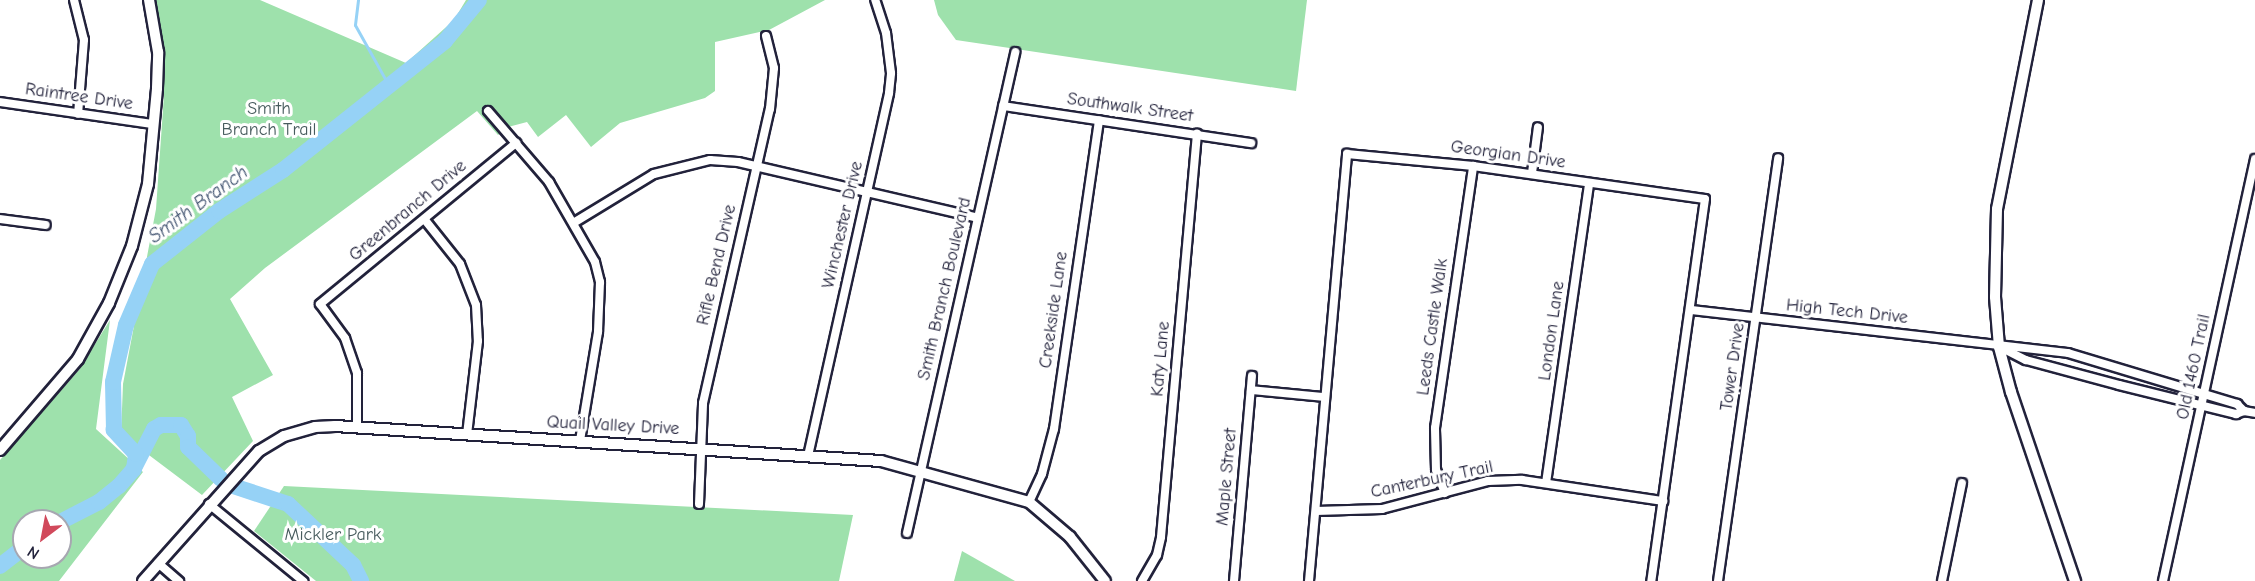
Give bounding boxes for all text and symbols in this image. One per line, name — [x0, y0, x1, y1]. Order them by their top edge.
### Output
street label: Raintree Drive — [24, 79, 134, 115]
street label: Southwalk Street — [1066, 88, 1194, 128]
park label: Smith Branch Trail — [221, 99, 317, 142]
street label: Georgian Drive — [1449, 136, 1567, 174]
street label: Greenbranch Drive — [345, 156, 471, 266]
street label: Winchester Drive — [818, 159, 868, 291]
water label: Smith Branch — [143, 160, 253, 248]
street label: Smith Branch Boulevard — [913, 196, 977, 382]
street label: Rifle Bend Drive — [693, 203, 741, 327]
street label: Creekside Lane — [1035, 250, 1073, 370]
street label: Leeds Castle Walk — [1413, 257, 1453, 397]
street label: London Lane — [1534, 280, 1570, 382]
street label: High Tech Drive — [1785, 295, 1909, 329]
street label: Old 1460 Trail — [2172, 312, 2216, 422]
street label: Katy Lane — [1147, 320, 1175, 398]
street label: Tower Drive — [1716, 322, 1750, 412]
street label: Quail Valley Drive — [546, 412, 680, 440]
street label: Maple Street — [1212, 427, 1242, 527]
street label: Canterbury Trail — [1369, 456, 1495, 504]
north arrow — [12, 509, 72, 569]
park label: Mickler Park — [284, 524, 382, 546]
text: N — [24, 542, 43, 563]

